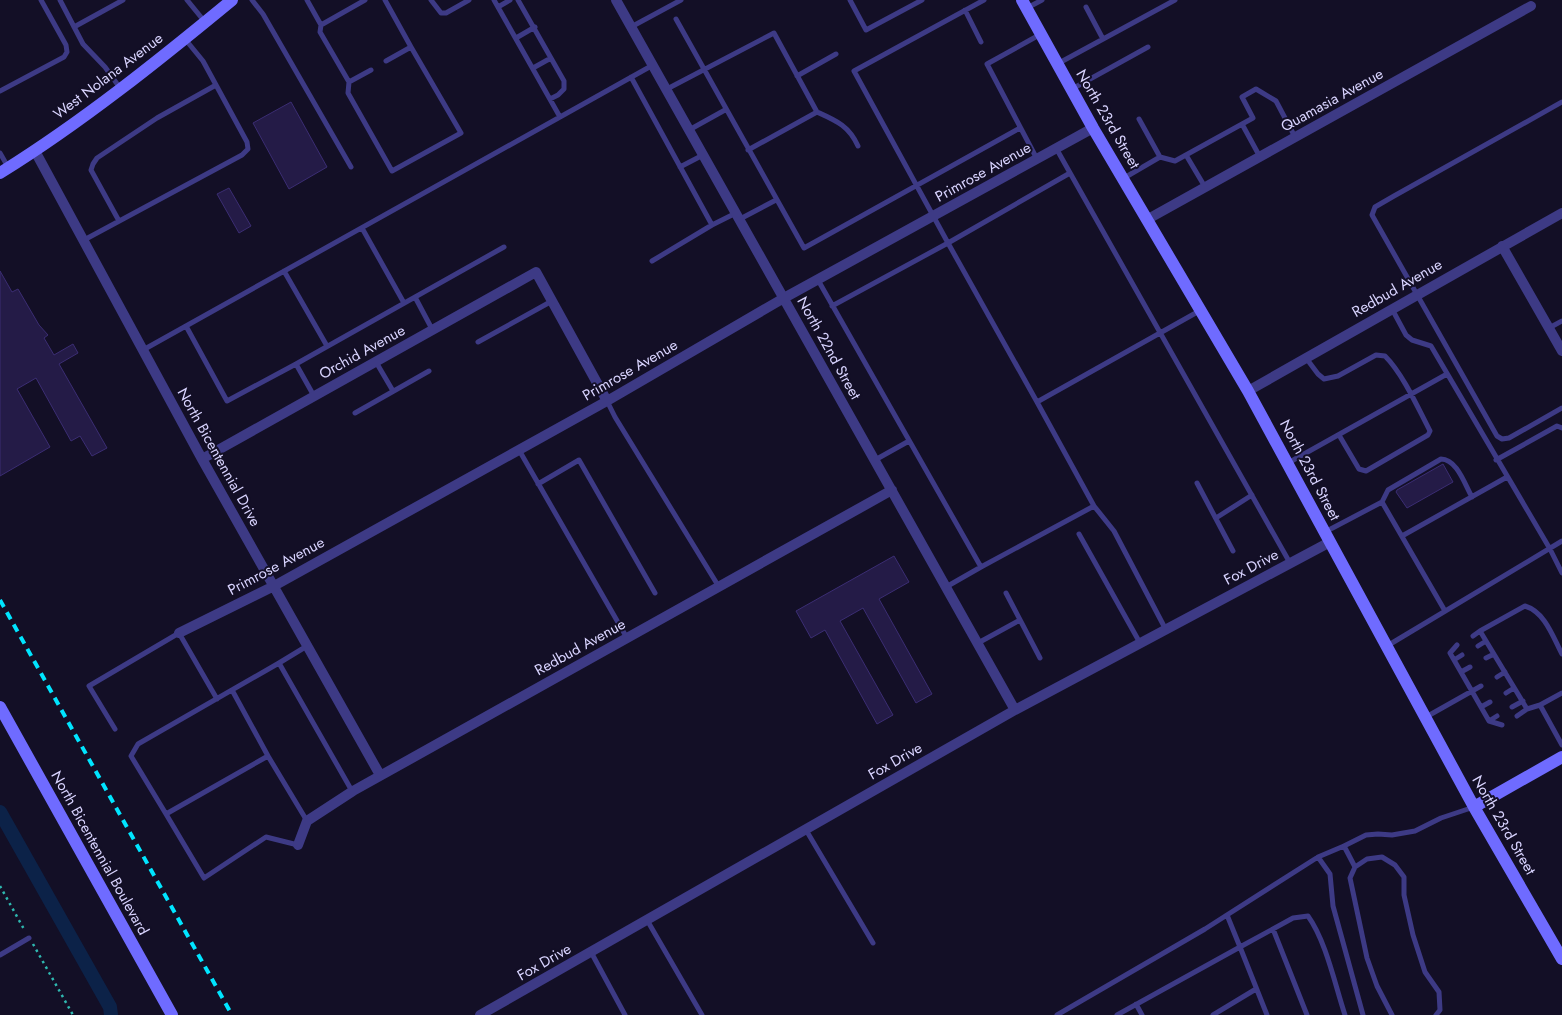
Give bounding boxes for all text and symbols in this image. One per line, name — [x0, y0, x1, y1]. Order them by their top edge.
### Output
street label: West Nolana Avenue — [49, 27, 168, 125]
street label: Quamasia Avenue — [1277, 63, 1388, 137]
street label: North 23rd Street — [1071, 65, 1146, 173]
street label: Primrose Avenue — [931, 136, 1035, 208]
street label: Redbud Avenue — [1348, 253, 1446, 323]
street label: North 22nd Street — [792, 292, 867, 404]
street label: Orchid Avenue — [315, 319, 409, 385]
street label: Primrose Avenue — [578, 334, 682, 406]
street label: North Bicentennial Drive — [172, 384, 266, 531]
street label: North 23rd Street — [1274, 416, 1346, 525]
street label: Primrose Avenue — [224, 531, 329, 601]
street label: Fox Drive — [1220, 543, 1283, 591]
street label: Redbud Avenue — [531, 613, 630, 681]
street label: Fox Drive — [864, 737, 926, 785]
street label: North Bicentennial Boulevard — [46, 767, 154, 939]
street label: North 23rd Street — [1467, 771, 1542, 879]
street label: Fox Drive — [513, 938, 575, 986]

